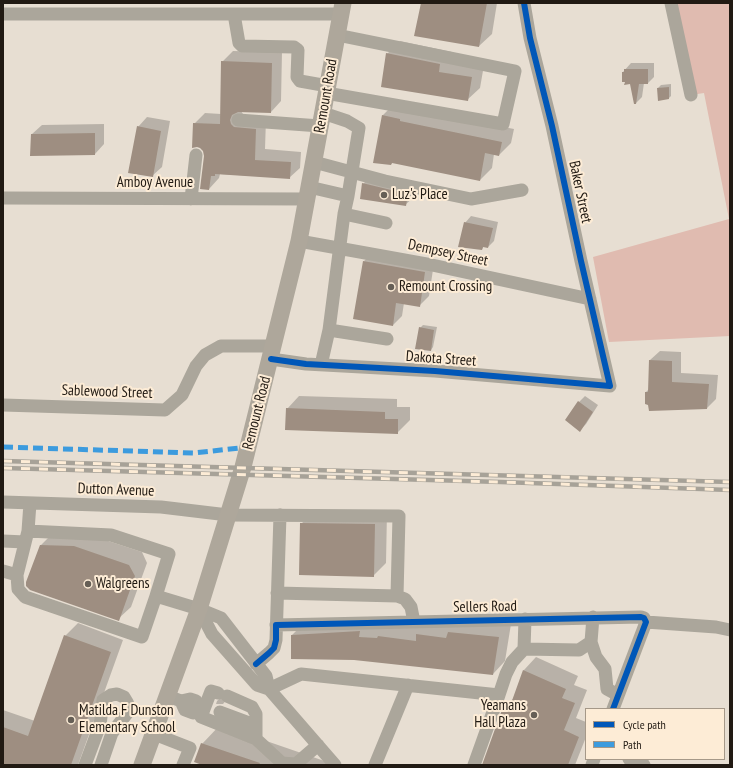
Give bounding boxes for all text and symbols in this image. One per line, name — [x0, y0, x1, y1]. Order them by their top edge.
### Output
street label: Remount Road — [311, 57, 341, 135]
street label: Baker Street — [565, 159, 595, 225]
street label: Amboy Avenue — [117, 174, 193, 192]
place label: Luz's Place — [392, 186, 448, 204]
marker: Luz's Place — [379, 190, 389, 200]
street label: Dempsey Street — [406, 236, 490, 270]
place label: Remount Crossing — [399, 278, 492, 296]
marker: Remount Crossing — [386, 282, 396, 292]
street label: Dakota Street — [405, 348, 477, 370]
street label: Remount Road — [239, 374, 275, 452]
street label: Sablewood Street — [61, 381, 153, 403]
street label: Dutton Avenue — [77, 480, 155, 500]
place label: Walgreens — [96, 575, 150, 593]
marker: Walgreens — [83, 579, 93, 589]
street label: Sellers Road — [453, 597, 517, 617]
place label: Yeamans Hall Plaza — [474, 697, 526, 732]
place label: Matilda F Dunston Elementary School — [79, 702, 176, 737]
legend — [585, 708, 725, 760]
marker: Yeamans Hall Plaza — [529, 710, 539, 720]
marker: Matilda F Dunston Elementary School — [66, 715, 76, 725]
text: Cycle path — [623, 717, 666, 732]
text: Path — [623, 737, 641, 752]

